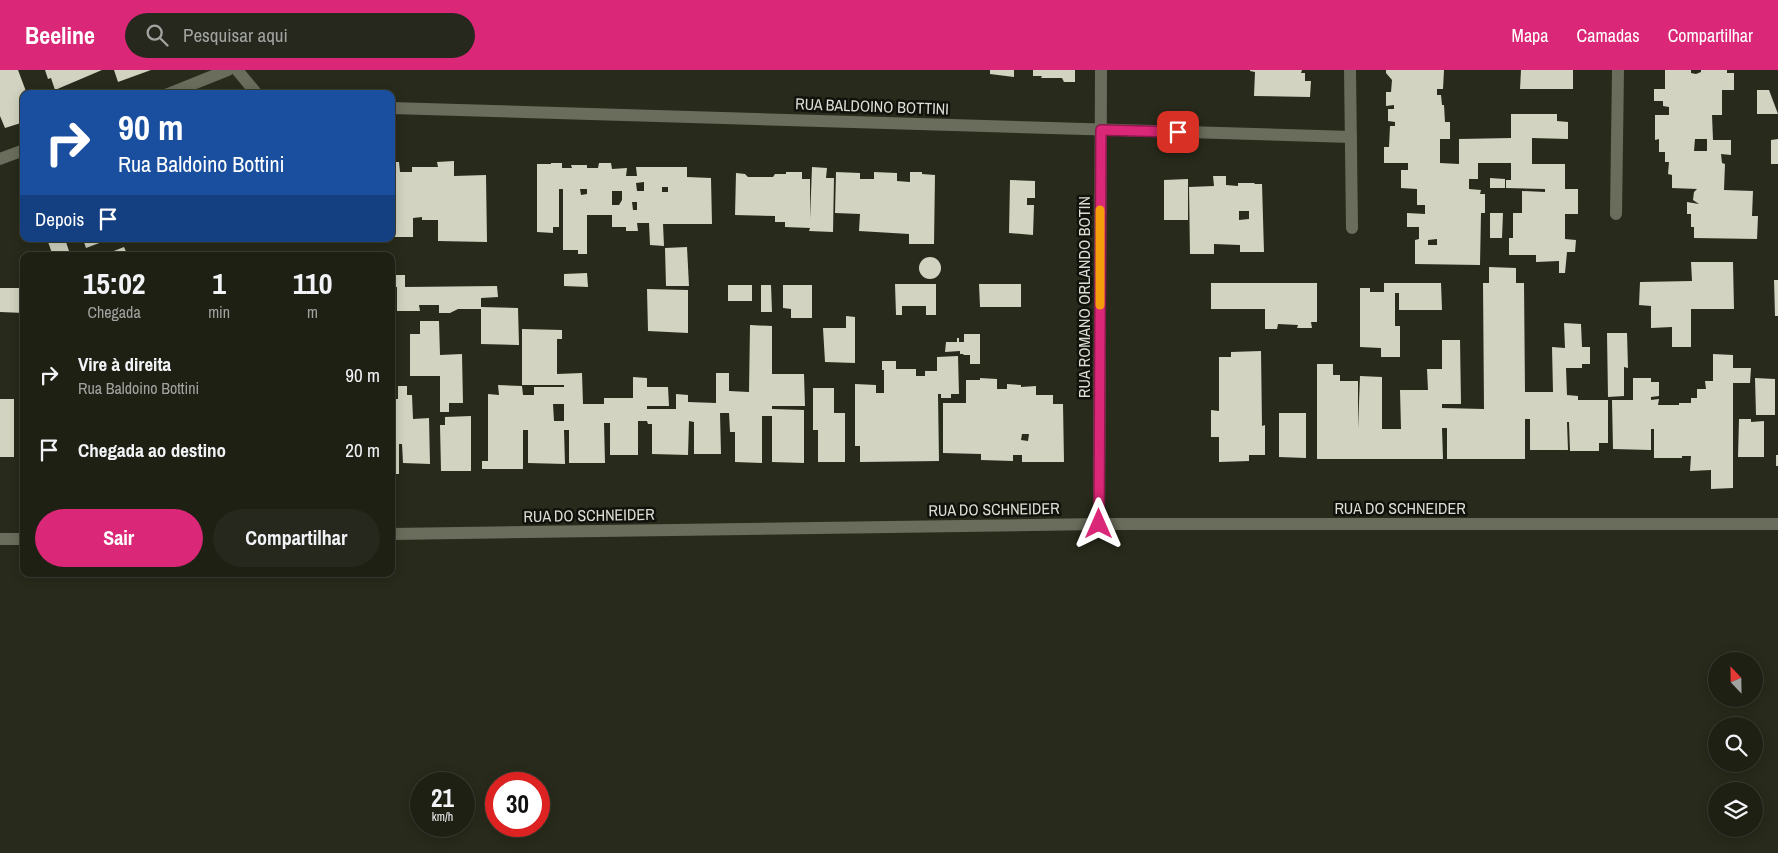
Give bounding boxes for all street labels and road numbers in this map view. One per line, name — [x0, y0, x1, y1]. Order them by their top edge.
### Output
street label: RUA BALDOINO BOTTINI — [795, 92, 949, 120]
street label: RUA ROMANO ORLANDO BOTIN — [1073, 196, 1095, 398]
street label: RUA DO SCHNEIDER — [928, 497, 1060, 521]
street label: RUA DO SCHNEIDER — [1334, 497, 1466, 519]
street label: RUA DO SCHNEIDER — [523, 503, 655, 527]

